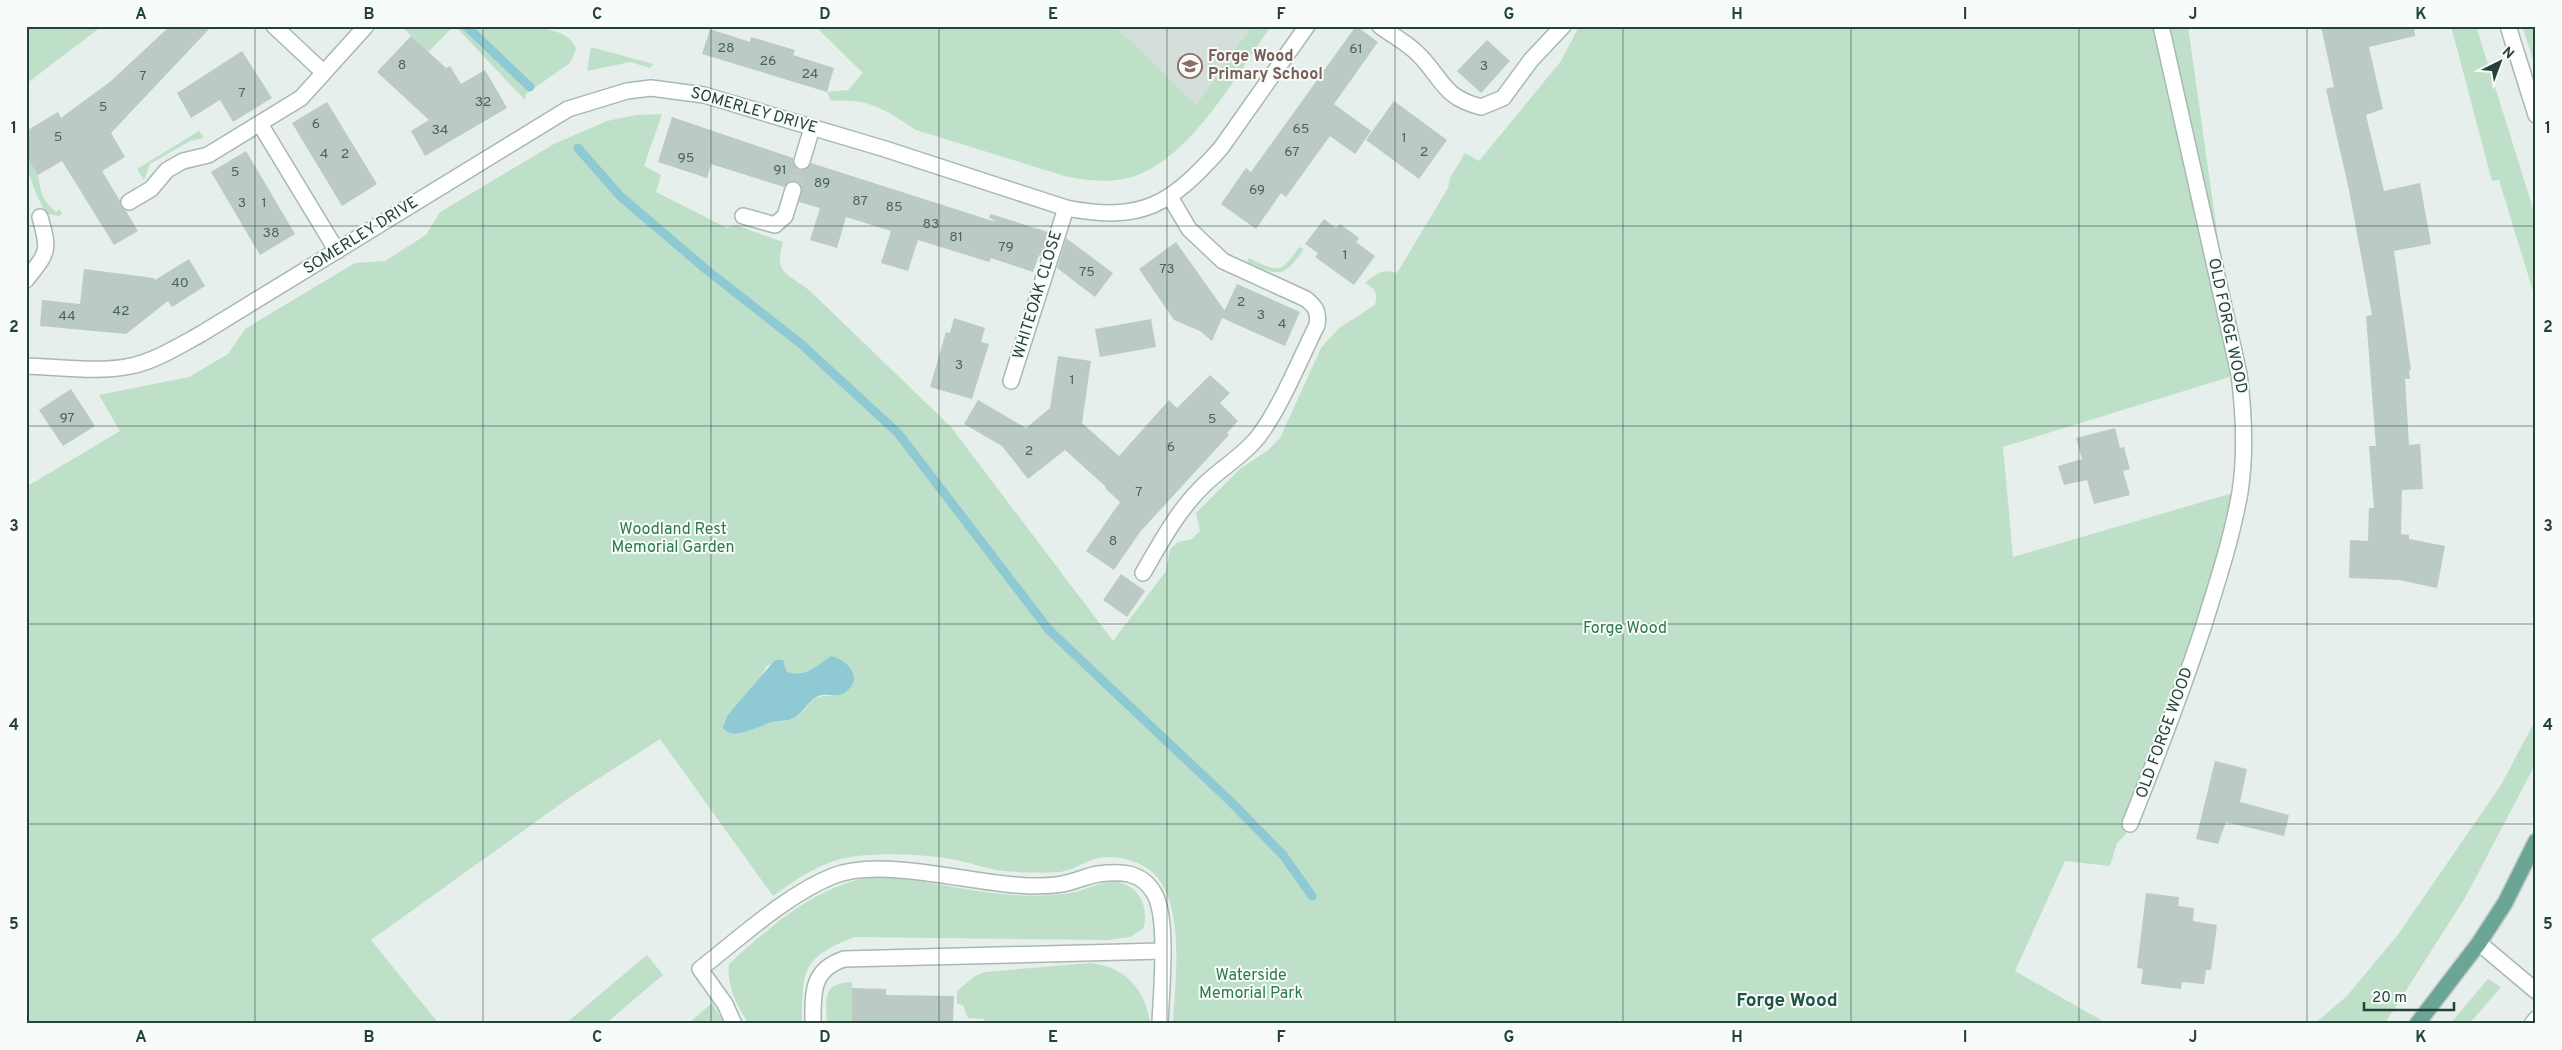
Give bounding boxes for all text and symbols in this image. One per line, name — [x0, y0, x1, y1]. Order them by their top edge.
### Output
text: A — [135, 5, 147, 25]
text: B — [363, 5, 375, 25]
text: C — [592, 5, 602, 25]
text: D — [819, 5, 831, 25]
text: E — [1048, 5, 1058, 25]
text: F — [1276, 5, 1286, 25]
text: G — [1504, 5, 1514, 25]
text: H — [1731, 5, 1743, 25]
text: I — [1963, 5, 1967, 25]
text: J — [2189, 5, 2197, 25]
text: K — [2415, 5, 2427, 25]
north arrow — [2474, 38, 2524, 88]
house number: 28 — [717, 40, 735, 57]
house number: 61 — [1349, 41, 1363, 58]
text: N — [2498, 44, 2517, 63]
place label: Forge Wood Primary School — [1208, 47, 1323, 85]
house number: 26 — [760, 53, 776, 70]
school or university icon: Forge Wood Primary School — [1177, 53, 1203, 79]
house number: 8 — [398, 57, 406, 74]
house number: 3 — [1480, 58, 1488, 75]
house number: 24 — [801, 66, 819, 83]
house number: 7 — [139, 68, 147, 85]
street label: SOMERLEY DRIVE — [688, 83, 820, 139]
house number: 7 — [238, 85, 246, 102]
house number: 32 — [475, 94, 491, 111]
house number: 5 — [99, 99, 107, 116]
house number: 6 — [312, 116, 320, 133]
text: 1 — [11, 119, 17, 139]
text: 1 — [2545, 119, 2551, 139]
house number: 65 — [1292, 121, 1310, 138]
house number: 34 — [431, 122, 449, 139]
house number: 5 — [54, 129, 62, 146]
house number: 1 — [1401, 130, 1407, 147]
house number: 67 — [1284, 144, 1300, 161]
house number: 2 — [1420, 144, 1428, 161]
house number: 4 — [320, 146, 328, 163]
house number: 2 — [341, 146, 349, 163]
house number: 95 — [677, 150, 695, 167]
house number: 91 — [773, 162, 787, 179]
house number: 5 — [231, 164, 239, 181]
house number: 89 — [814, 175, 830, 192]
house number: 69 — [1249, 182, 1265, 199]
street label: SOMERLEY DRIVE — [300, 193, 422, 279]
house number: 87 — [852, 193, 868, 210]
house number: 3 — [238, 195, 246, 212]
house number: 1 — [261, 195, 267, 212]
house number: 85 — [885, 199, 903, 216]
house number: 83 — [923, 216, 939, 233]
house number: 38 — [263, 225, 279, 242]
street label: WHITEOAK CLOSE — [1009, 228, 1067, 362]
house number: 81 — [949, 229, 963, 246]
house number: 79 — [998, 239, 1014, 256]
house number: 1 — [1342, 247, 1348, 264]
street label: OLD FORGE WOOD — [2203, 256, 2251, 396]
house number: 73 — [1159, 261, 1175, 278]
house number: 75 — [1079, 264, 1095, 281]
house number: 40 — [171, 275, 189, 292]
house number: 2 — [1237, 294, 1245, 311]
house number: 42 — [112, 303, 130, 320]
house number: 3 — [1257, 307, 1265, 324]
house number: 44 — [58, 308, 76, 325]
house number: 4 — [1278, 316, 1286, 333]
text: 2 — [9, 318, 19, 338]
text: 2 — [2543, 318, 2553, 338]
house number: 3 — [955, 357, 963, 374]
house number: 1 — [1069, 372, 1075, 389]
house number: 97 — [59, 410, 75, 427]
house number: 5 — [1208, 411, 1216, 428]
house number: 6 — [1167, 439, 1175, 456]
house number: 2 — [1025, 443, 1033, 460]
house number: 7 — [1135, 484, 1143, 501]
text: 3 — [9, 517, 19, 537]
text: 3 — [2543, 517, 2553, 537]
park label: Woodland Rest Memorial Garden — [611, 520, 735, 558]
house number: 8 — [1109, 533, 1117, 550]
park label: Forge Wood — [1583, 619, 1667, 639]
street label: OLD FORGE WOOD — [2132, 665, 2198, 801]
text: 4 — [9, 716, 19, 736]
text: 4 — [2543, 716, 2553, 736]
text: 5 — [9, 915, 19, 935]
text: 5 — [2543, 915, 2553, 935]
park label: Waterside Memorial Park — [1199, 966, 1303, 1004]
scale bar — [2364, 980, 2454, 1012]
district label: Forge Wood — [1736, 989, 1838, 1013]
text: 20 m — [2372, 989, 2407, 1008]
text: A — [135, 1028, 147, 1048]
text: B — [363, 1028, 375, 1048]
text: C — [592, 1028, 602, 1048]
text: D — [819, 1028, 831, 1048]
text: E — [1048, 1028, 1058, 1048]
text: F — [1276, 1028, 1286, 1048]
text: G — [1504, 1028, 1514, 1048]
text: H — [1731, 1028, 1743, 1048]
text: I — [1963, 1028, 1967, 1048]
text: J — [2189, 1028, 2197, 1048]
text: K — [2415, 1028, 2427, 1048]

